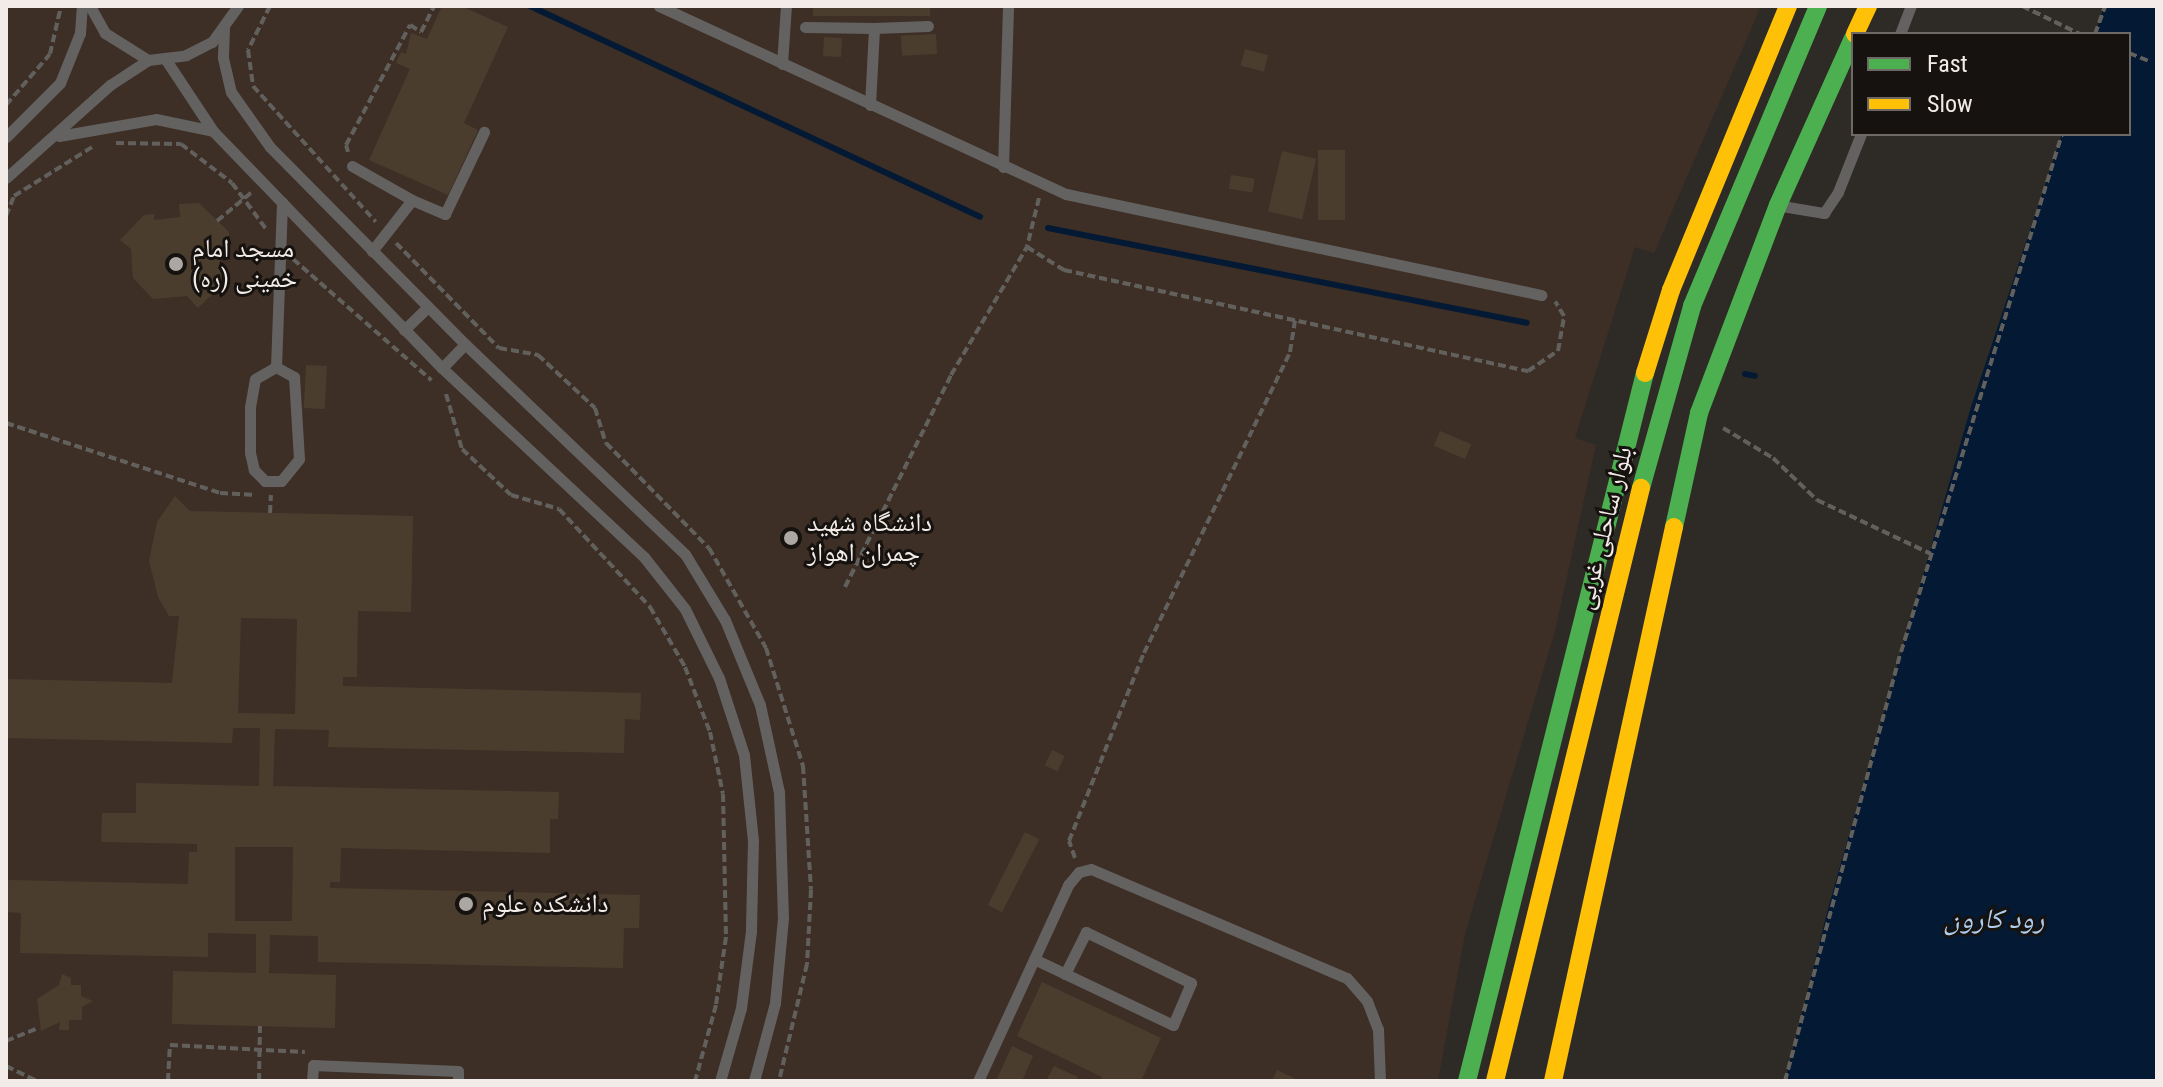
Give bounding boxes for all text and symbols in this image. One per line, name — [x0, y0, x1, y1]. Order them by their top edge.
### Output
legend — [1851, 32, 2131, 136]
text: Fast — [1927, 50, 1968, 78]
text: Slow — [1927, 90, 1973, 118]
place label: مسجد امام خمینی (ره) — [192, 233, 297, 294]
marker: مسجد امام خمینی (ره) — [167, 255, 185, 273]
street label: بلوار ساحلی غربی — [1569, 443, 1639, 613]
place label: دانشگاه شهید چمران اهواز — [807, 507, 932, 568]
marker: دانشگاه شهید چمران اهواز — [782, 529, 800, 547]
place label: دانشکده علوم — [482, 888, 609, 920]
marker: دانشکده علوم — [457, 895, 475, 913]
water label: رود کارون — [1944, 902, 2044, 936]

